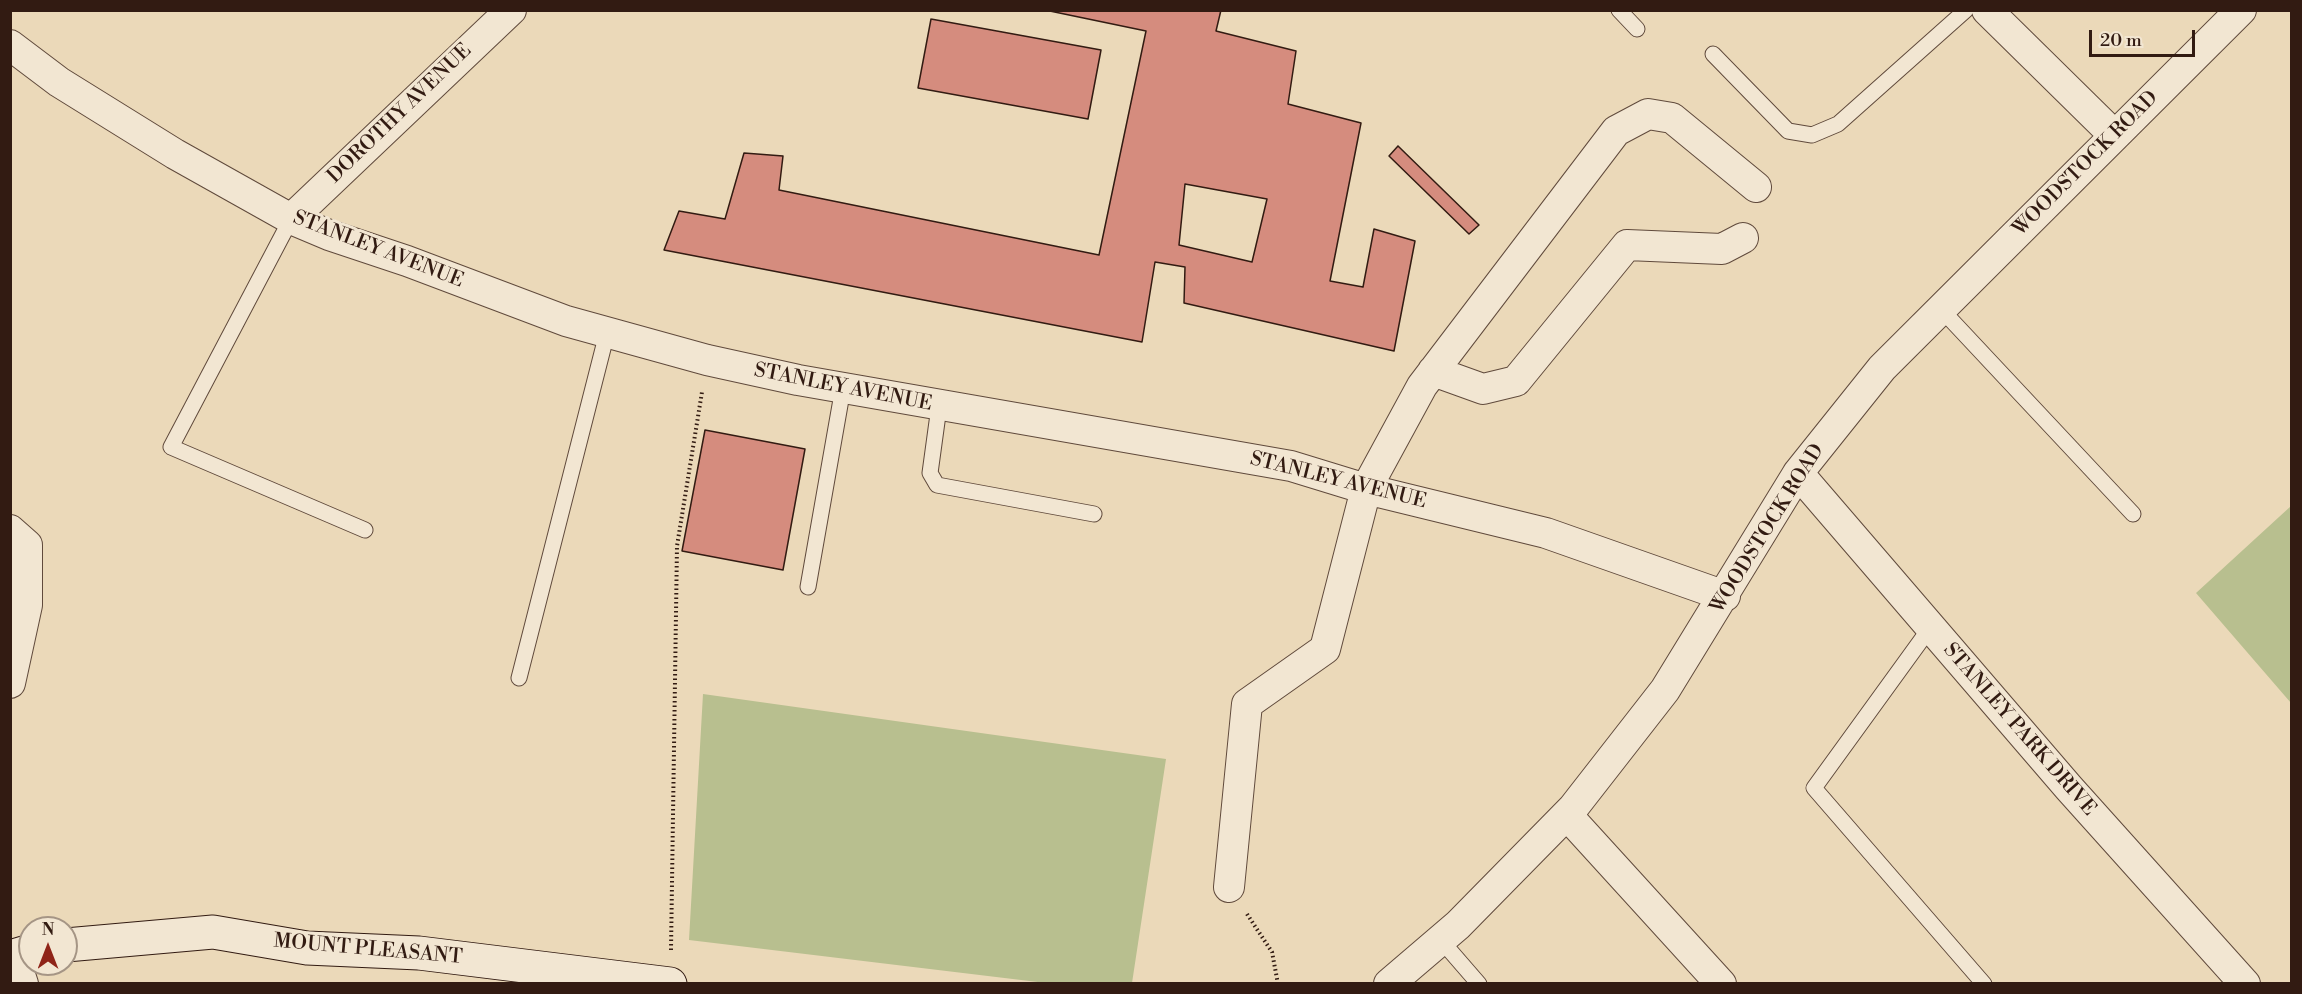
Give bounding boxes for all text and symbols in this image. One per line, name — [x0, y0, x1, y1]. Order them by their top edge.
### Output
scale bar — [2092, 18, 2198, 56]
text: 20 m — [2100, 29, 2142, 52]
street label: DOROTHY AVENUE — [323, 39, 477, 189]
street label: WOODSTOCK ROAD — [2009, 87, 2163, 241]
street label: STANLEY AVENUE — [289, 206, 467, 294]
street label: STANLEY AVENUE — [752, 359, 934, 417]
street label: WOODSTOCK ROAD — [1706, 440, 1830, 618]
street label: STANLEY AVENUE — [1247, 447, 1429, 515]
street label: STANLEY PARK DRIVE — [1937, 639, 2101, 821]
north arrow — [18, 916, 78, 976]
text: N — [42, 920, 54, 940]
street label: MOUNT PLEASANT — [273, 930, 463, 970]

